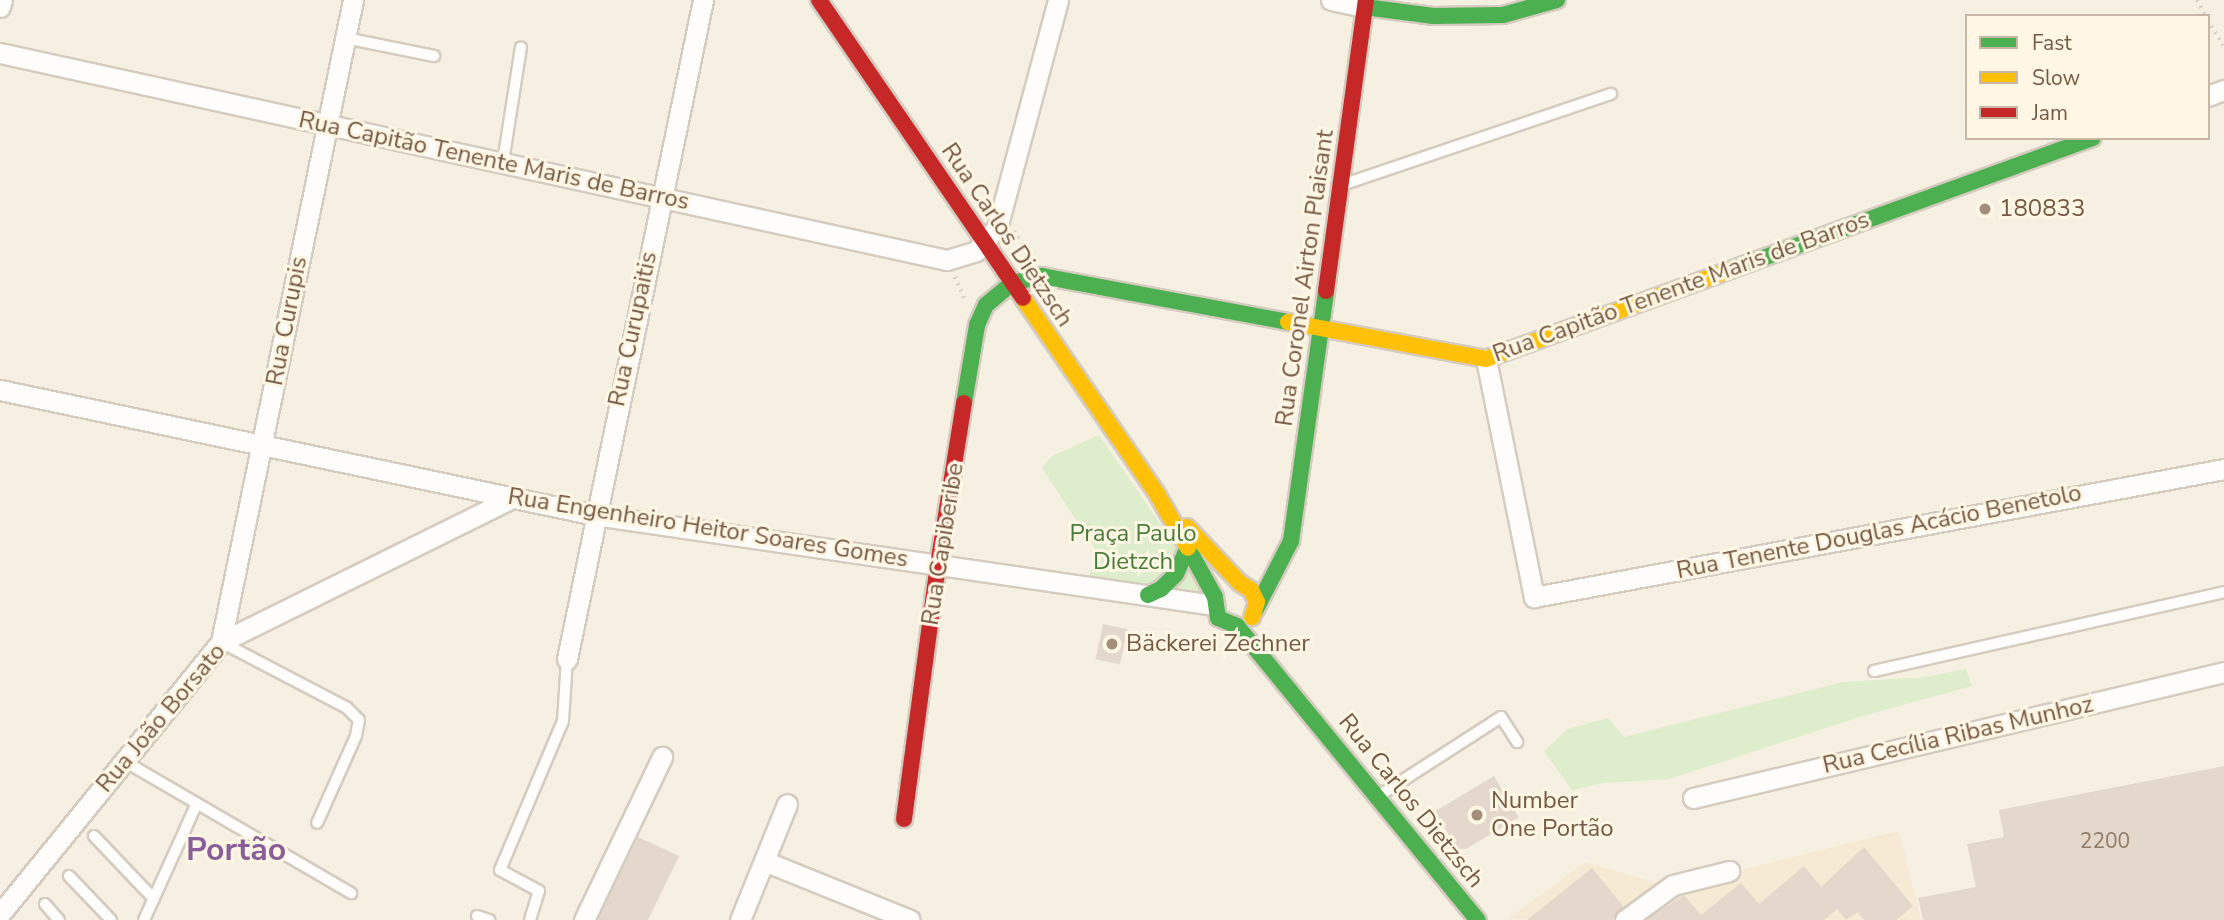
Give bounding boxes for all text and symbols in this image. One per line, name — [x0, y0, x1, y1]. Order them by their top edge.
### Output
legend — [1965, 14, 2210, 140]
text: Fast — [2032, 29, 2072, 57]
text: Slow — [2032, 64, 2080, 92]
text: Jam — [2032, 99, 2068, 127]
street label: Rua Capitão Tenente Maris de Barros — [296, 105, 692, 217]
street label: Rua Coronel Airton Plaisant — [1270, 128, 1340, 428]
street label: Rua Carlos Dietzsch — [935, 138, 1079, 332]
place label: 180833 — [1999, 195, 2085, 223]
marker: 180833 — [1977, 201, 1993, 217]
street label: Rua Capitão Tenente Maris de Barros — [1489, 205, 1873, 369]
street label: Rua Curupaitis — [603, 249, 663, 409]
street label: Rua Curupis — [260, 254, 314, 388]
street label: Rua Capiberibe — [916, 461, 970, 627]
street label: Rua Tenente Douglas Acácio Benetolo — [1674, 479, 2084, 585]
street label: Rua Engenheiro Heitor Soares Gomes — [506, 482, 910, 574]
park label: Praça Paulo Dietzch — [1069, 520, 1197, 576]
place label: Bäckerei Zechner — [1126, 630, 1310, 658]
marker: Bäckerei Zechner — [1104, 636, 1120, 652]
street label: Rua João Borsato — [90, 638, 232, 798]
street label: Rua Cecília Ribas Munhoz — [1820, 690, 2096, 780]
street label: Rua Carlos Dietzsch — [1332, 708, 1490, 894]
place label: Number One Portão — [1491, 787, 1614, 843]
marker: Number One Portão — [1469, 807, 1485, 823]
house number: 2200 — [2080, 828, 2130, 854]
district label: Portão — [186, 831, 286, 869]

